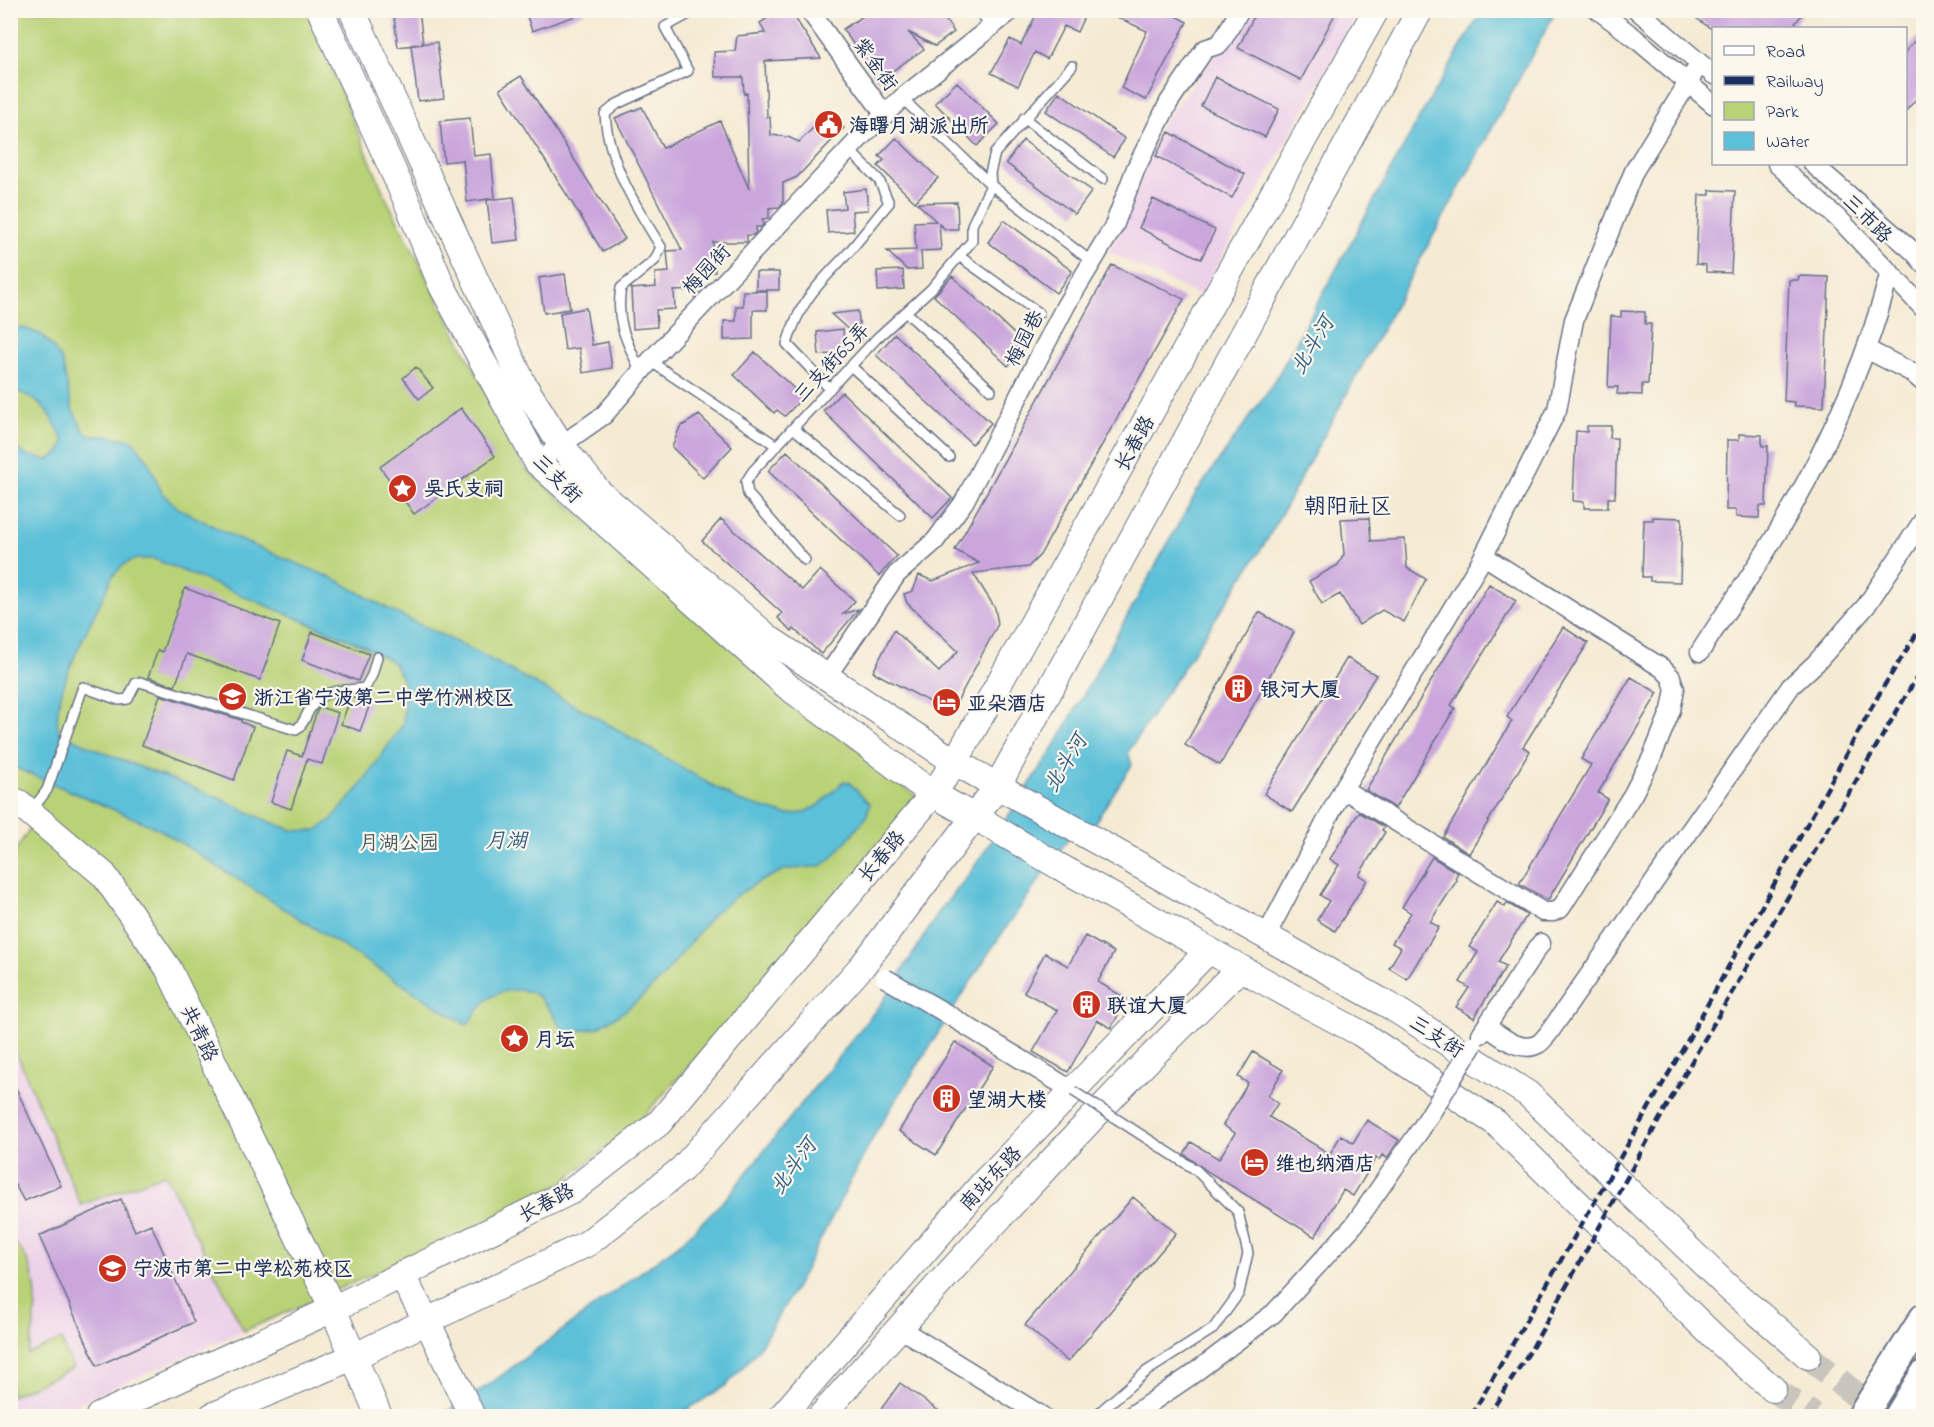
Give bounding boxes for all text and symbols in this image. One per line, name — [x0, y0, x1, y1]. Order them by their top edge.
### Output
legend — [1712, 27, 1907, 165]
street label: 紫金街 — [845, 33, 903, 98]
text: Road — [1766, 40, 1805, 66]
text: Railway — [1766, 70, 1823, 96]
text: Park — [1766, 100, 1799, 126]
public building icon: 海曙月湖派出所 — [812, 109, 844, 141]
place label: 海曙月湖派出所 — [849, 113, 989, 142]
text: Water — [1766, 130, 1810, 156]
street label: 三市路 — [1835, 188, 1898, 252]
street label: 梅园街 — [677, 239, 739, 303]
street label: 梅园巷 — [1000, 305, 1053, 372]
water label: 北斗河 — [1285, 309, 1344, 381]
street label: 三支街65弄 — [788, 317, 878, 410]
street label: 长春路 — [1109, 410, 1164, 477]
street label: 三支街 — [525, 448, 588, 511]
place icon: 吴氏支祠 — [387, 472, 419, 504]
place label: 吴氏支祠 — [424, 476, 504, 505]
district label: 朝阳社区 — [1304, 492, 1392, 524]
building icon: 银河大厦 — [1223, 673, 1255, 705]
place label: 银河大厦 — [1260, 677, 1340, 706]
school or university icon: 浙江省宁波第二中学竹洲校区 — [217, 681, 249, 713]
place label: 浙江省宁波第二中学竹洲校区 — [254, 685, 514, 714]
hotel icon: 亚朵酒店 — [930, 687, 962, 719]
place label: 亚朵酒店 — [967, 691, 1047, 720]
water label: 北斗河 — [1038, 727, 1097, 799]
street label: 长春路 — [853, 825, 914, 890]
water label: 月湖 — [485, 827, 529, 857]
park label: 月湖公园 — [359, 830, 439, 859]
building icon: 联谊大厦 — [1070, 989, 1102, 1021]
place label: 联谊大厦 — [1107, 993, 1187, 1022]
street label: 共青路 — [172, 1001, 224, 1068]
street label: 三支街 — [1403, 1010, 1469, 1067]
place icon: 月坛 — [498, 1023, 530, 1055]
place label: 月坛 — [535, 1027, 575, 1056]
building icon: 望湖大楼 — [930, 1083, 962, 1115]
place label: 望湖大楼 — [967, 1087, 1047, 1116]
water label: 北斗河 — [764, 1130, 827, 1201]
street label: 南站东路 — [954, 1140, 1030, 1219]
hotel icon: 维也纳酒店 — [1238, 1147, 1270, 1179]
place label: 维也纳酒店 — [1275, 1151, 1375, 1180]
street label: 长春路 — [514, 1177, 581, 1231]
school or university icon: 宁波市第二中学松苑校区 — [96, 1252, 128, 1284]
place label: 宁波市第二中学松苑校区 — [133, 1256, 353, 1285]

